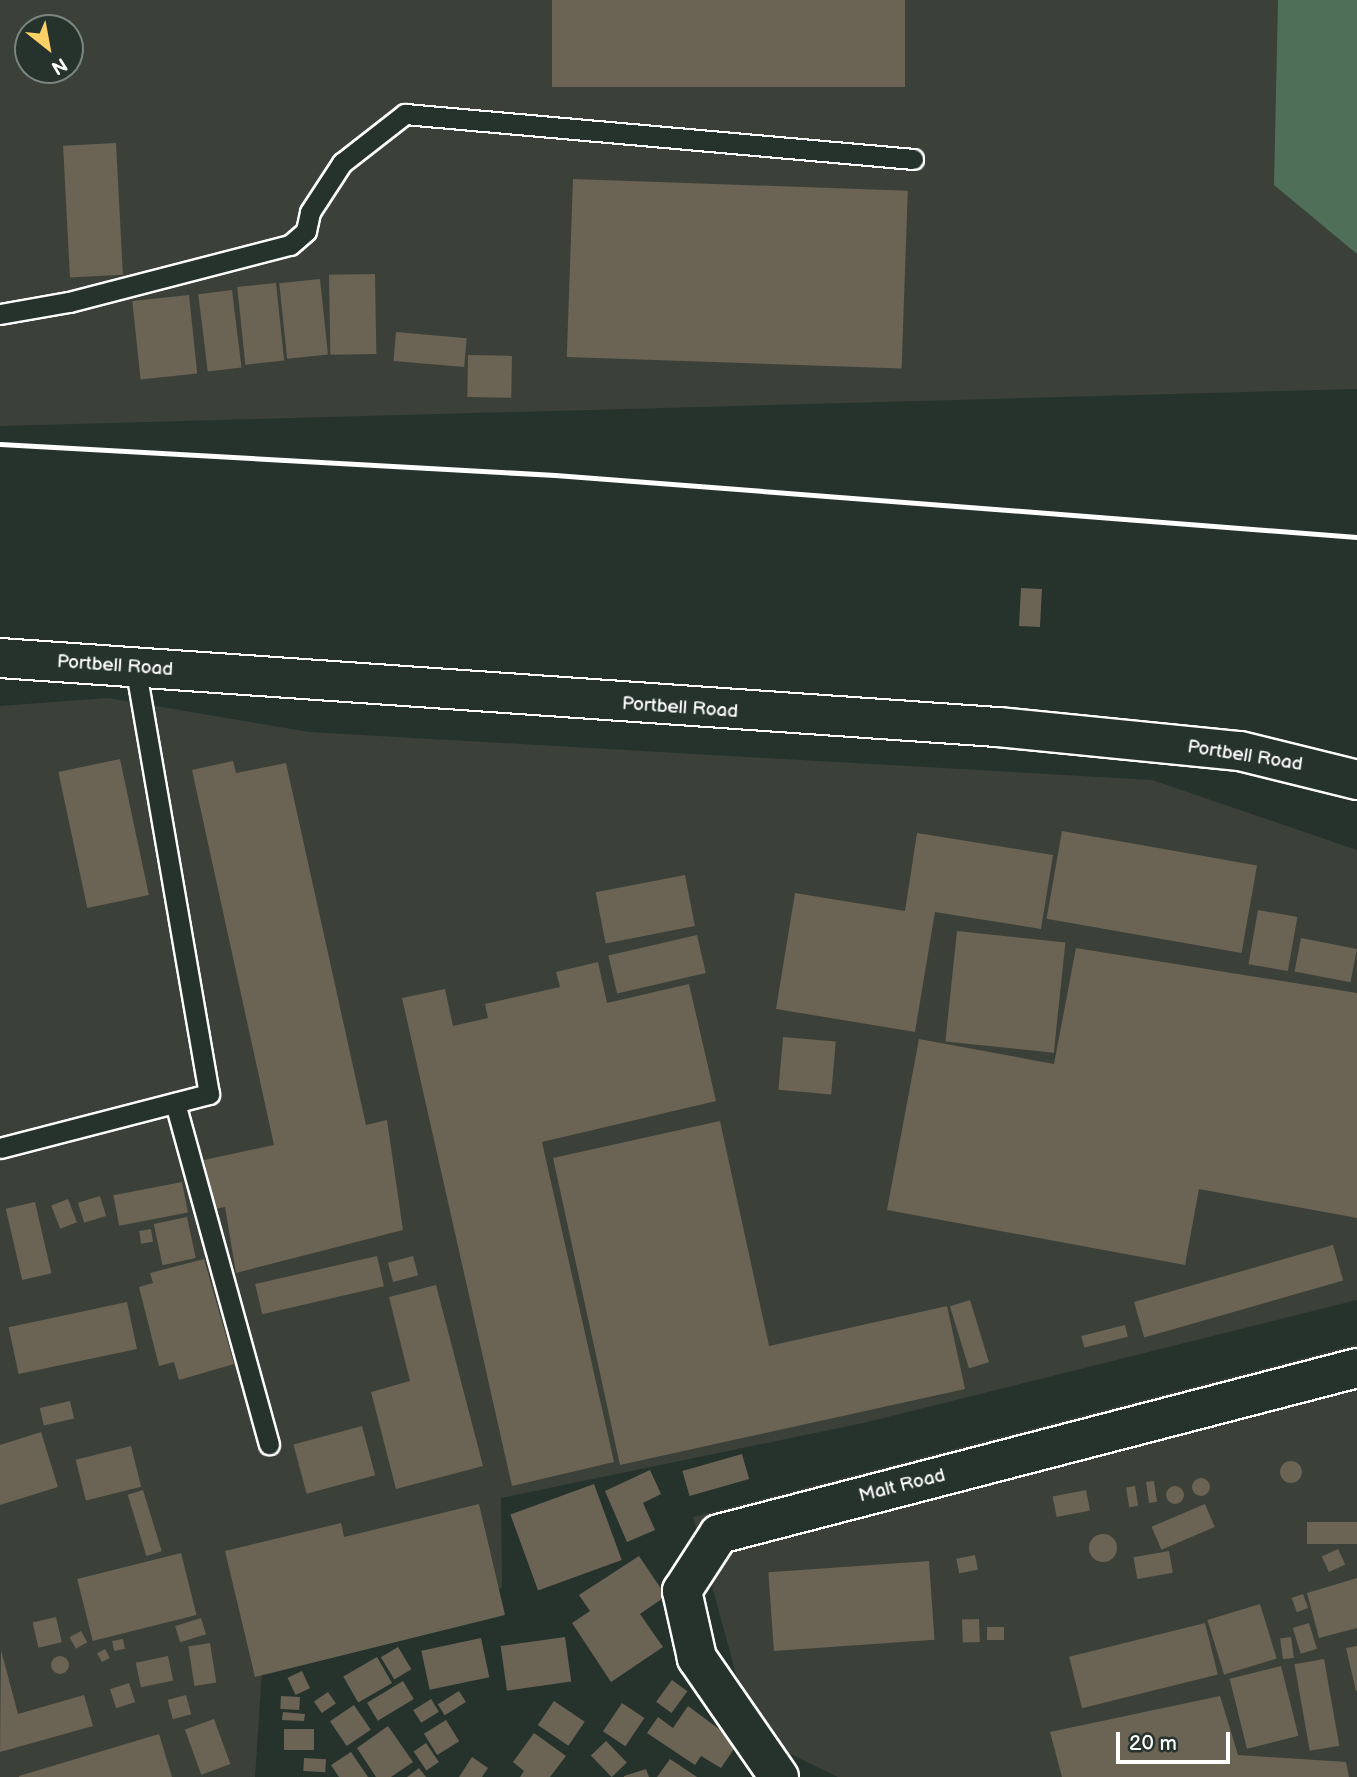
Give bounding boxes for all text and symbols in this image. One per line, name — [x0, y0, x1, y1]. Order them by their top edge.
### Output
north arrow — [14, 14, 84, 84]
text: N — [47, 52, 71, 79]
street label: Portbell Road — [56, 651, 174, 681]
street label: Portbell Road — [621, 693, 739, 723]
street label: Portbell Road — [1186, 736, 1304, 776]
street label: Malt Road — [856, 1464, 948, 1508]
scale bar — [1119, 1718, 1233, 1762]
text: 20 m — [1129, 1731, 1177, 1756]

